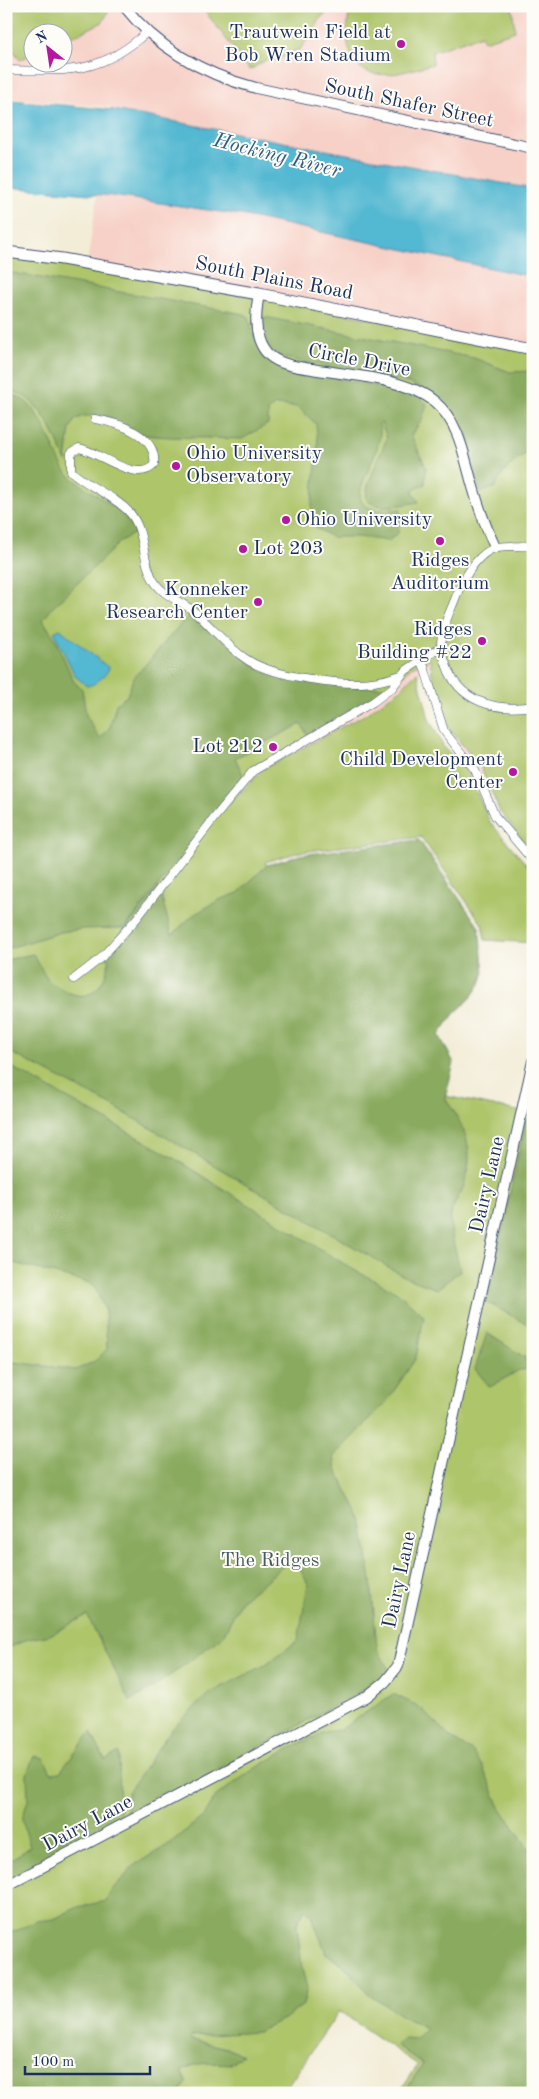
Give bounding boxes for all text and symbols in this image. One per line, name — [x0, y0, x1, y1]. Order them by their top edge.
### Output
north arrow — [22, 22, 72, 72]
place label: Trautwein Field at Bob Wren Stadium — [225, 23, 391, 66]
text: N — [34, 29, 50, 46]
marker: Trautwein Field at Bob Wren Stadium — [395, 38, 407, 50]
street label: South Shafer Street — [323, 76, 495, 132]
water label: Hocking River — [210, 130, 344, 182]
street label: South Plains Road — [193, 254, 355, 304]
street label: Circle Drive — [306, 341, 412, 381]
place label: Ohio University Observatory — [186, 444, 323, 487]
marker: Ohio University Observatory — [170, 460, 182, 472]
place label: Ohio University — [296, 510, 433, 530]
marker: Ohio University — [280, 514, 292, 526]
marker: Ridges Auditorium — [434, 535, 446, 547]
place label: Lot 203 — [253, 539, 324, 559]
marker: Lot 203 — [237, 543, 249, 555]
place label: Ridges Auditorium — [391, 551, 490, 594]
place label: Konneker Research Center — [106, 580, 248, 623]
marker: Konneker Research Center — [252, 596, 264, 608]
place label: Ridges Building #22 — [357, 620, 472, 663]
marker: Ridges Building #22 — [476, 635, 488, 647]
place label: Lot 212 — [192, 737, 263, 757]
marker: Lot 212 — [267, 741, 279, 753]
place label: Child Development Center — [340, 750, 503, 793]
marker: Child Development Center — [507, 766, 519, 778]
street label: Dairy Lane — [467, 1135, 509, 1235]
street label: Dairy Lane — [380, 1530, 420, 1630]
park label: The Ridges — [221, 1551, 319, 1571]
street label: Dairy Lane — [40, 1792, 136, 1856]
scale bar — [25, 2044, 150, 2076]
text: 100 m — [32, 2055, 74, 2070]

